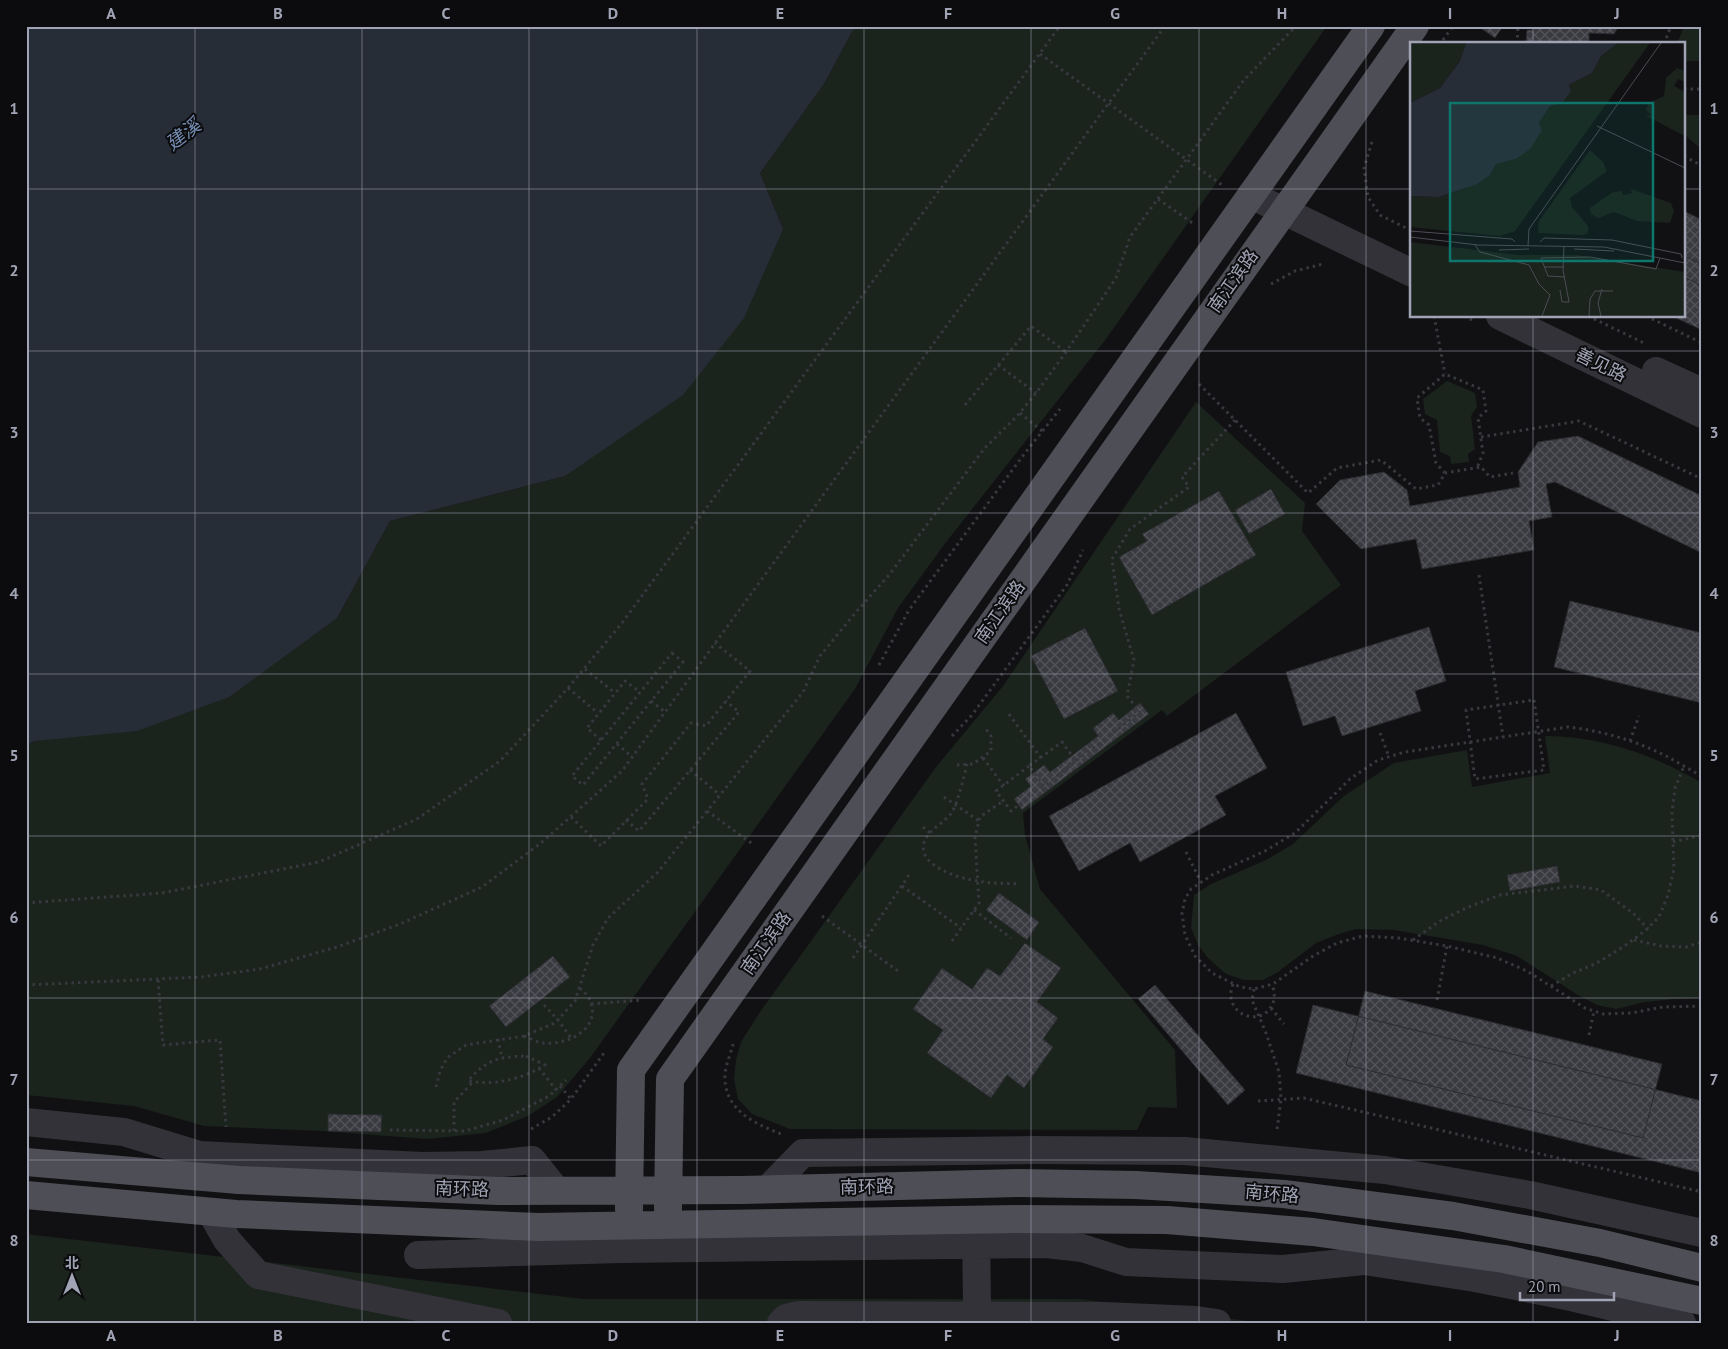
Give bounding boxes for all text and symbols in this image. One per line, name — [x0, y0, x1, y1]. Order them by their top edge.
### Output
text: A — [106, 3, 116, 23]
text: B — [273, 3, 283, 23]
text: C — [442, 3, 451, 23]
text: D — [608, 3, 618, 23]
text: E — [776, 3, 784, 23]
text: F — [944, 3, 952, 23]
text: G — [1110, 3, 1120, 23]
text: H — [1277, 3, 1287, 23]
text: I — [1448, 3, 1452, 23]
text: J — [1613, 3, 1620, 23]
inset map — [1410, 42, 1686, 318]
text: 1 — [9, 98, 19, 118]
text: 1 — [1709, 98, 1719, 118]
water label: 建溪 — [161, 112, 207, 155]
street label: 南江滨路 — [1203, 245, 1263, 317]
text: 2 — [9, 260, 19, 280]
text: 2 — [1709, 260, 1719, 280]
street label: 善见路 — [1572, 342, 1631, 387]
text: 3 — [9, 422, 19, 442]
text: 3 — [1709, 422, 1719, 442]
street label: 南江滨路 — [970, 576, 1030, 648]
text: 4 — [9, 583, 19, 603]
text: 4 — [1709, 583, 1719, 603]
text: 5 — [9, 745, 19, 765]
text: 5 — [1709, 745, 1719, 765]
text: 6 — [9, 907, 19, 927]
street label: 南江滨路 — [736, 907, 796, 979]
text: 6 — [1709, 907, 1719, 927]
text: 7 — [9, 1069, 19, 1089]
text: 7 — [1709, 1069, 1719, 1089]
street label: 南环路 — [840, 1175, 894, 1198]
street label: 南环路 — [435, 1176, 489, 1201]
street label: 南环路 — [1244, 1180, 1300, 1207]
text: 8 — [9, 1230, 19, 1250]
text: 8 — [1709, 1230, 1719, 1250]
north arrow — [48, 1252, 98, 1302]
text: 北 — [65, 1254, 79, 1272]
scale bar — [1520, 1269, 1614, 1301]
text: 20 m — [1528, 1277, 1561, 1296]
text: A — [106, 1325, 116, 1345]
text: B — [273, 1325, 283, 1345]
text: C — [442, 1325, 451, 1345]
text: D — [608, 1325, 618, 1345]
text: E — [776, 1325, 784, 1345]
text: F — [944, 1325, 952, 1345]
text: G — [1110, 1325, 1120, 1345]
text: H — [1277, 1325, 1287, 1345]
text: I — [1448, 1325, 1452, 1345]
text: J — [1613, 1325, 1620, 1345]

